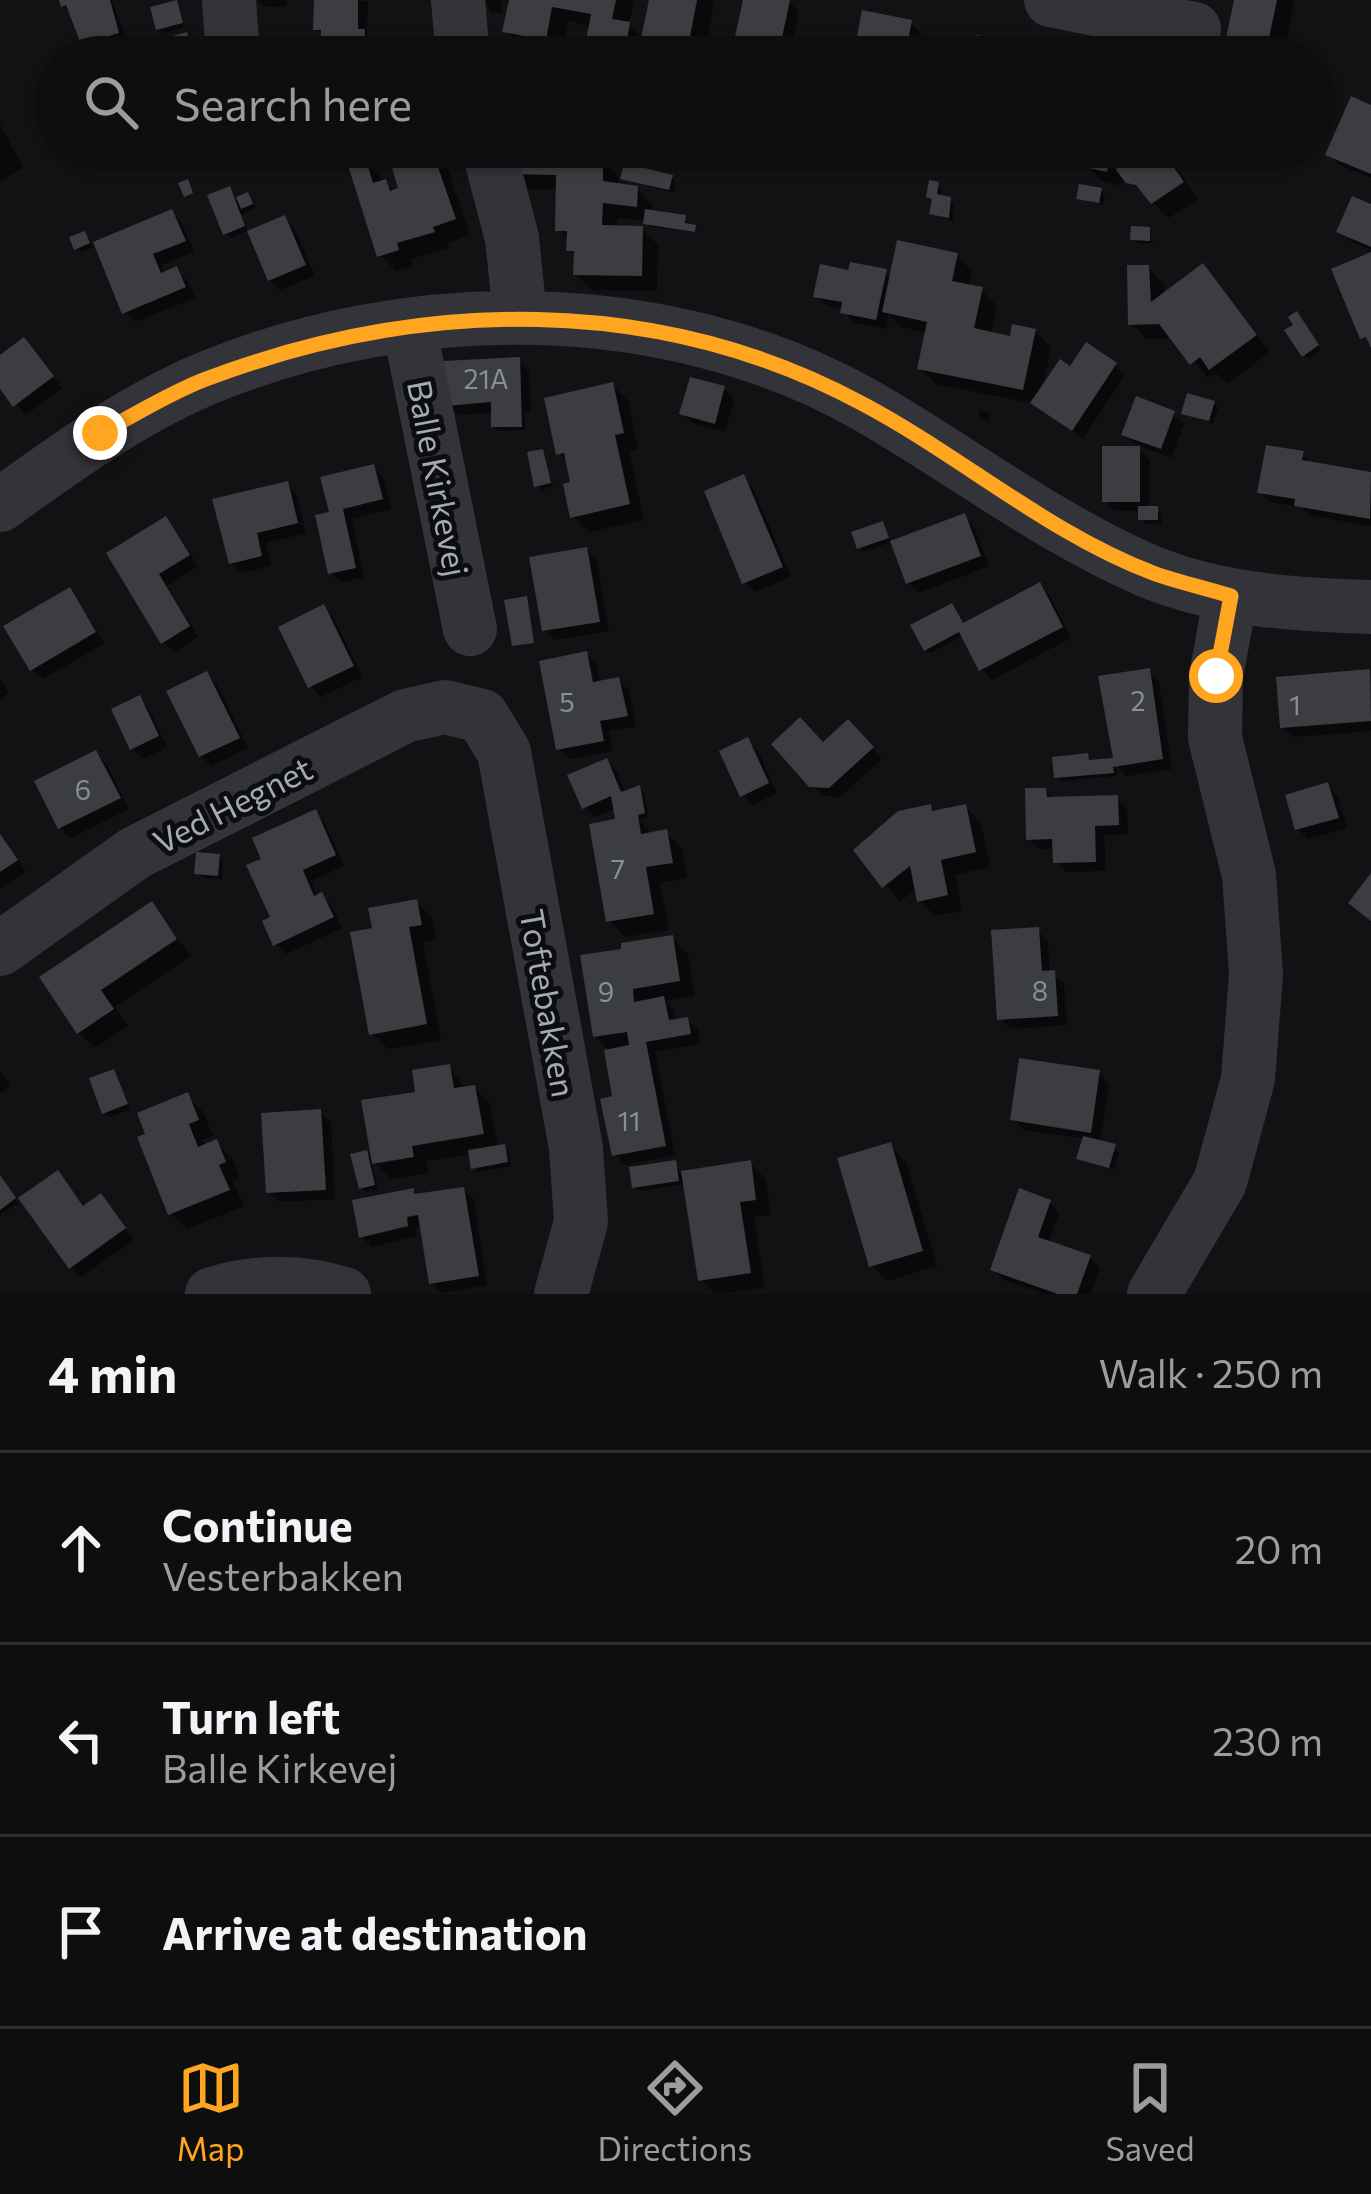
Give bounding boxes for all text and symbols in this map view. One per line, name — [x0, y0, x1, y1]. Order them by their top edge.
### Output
search box — [36, 36, 1335, 168]
icon: search — [78, 69, 144, 135]
text: Search here — [174, 75, 412, 130]
house number: 21A — [463, 362, 509, 395]
street label: Balle Kirkevej — [400, 376, 478, 580]
route end — [73, 406, 127, 460]
route start — [1189, 649, 1243, 703]
house number: 2 — [1131, 684, 1145, 717]
house number: 5 — [559, 685, 575, 718]
house number: 1 — [1289, 688, 1301, 721]
street label: Ved Hegnet — [146, 747, 318, 861]
house number: 6 — [75, 773, 91, 806]
house number: 7 — [611, 852, 625, 885]
street label: Toftebakken — [512, 906, 586, 1100]
house number: 8 — [1032, 974, 1048, 1007]
house number: 9 — [598, 975, 614, 1008]
house number: 11 — [617, 1104, 641, 1137]
text: 4 min — [48, 1341, 177, 1404]
text: Walk · 250 m — [1099, 1348, 1323, 1396]
text: Continue — [162, 1496, 353, 1551]
icon: ahead — [48, 1515, 114, 1581]
text: 20 m — [1235, 1524, 1323, 1572]
text: Vesterbakken — [162, 1551, 404, 1599]
text: Turn left — [162, 1688, 340, 1743]
icon: left — [48, 1707, 114, 1773]
text: 230 m — [1212, 1716, 1323, 1764]
text: Balle Kirkevej — [162, 1743, 397, 1791]
icon: arrive — [48, 1899, 114, 1965]
text: Arrive at destination — [162, 1904, 588, 1959]
tab: Map — [177, 2055, 245, 2168]
tab: Directions — [598, 2055, 752, 2168]
tab: Saved — [1105, 2055, 1194, 2168]

